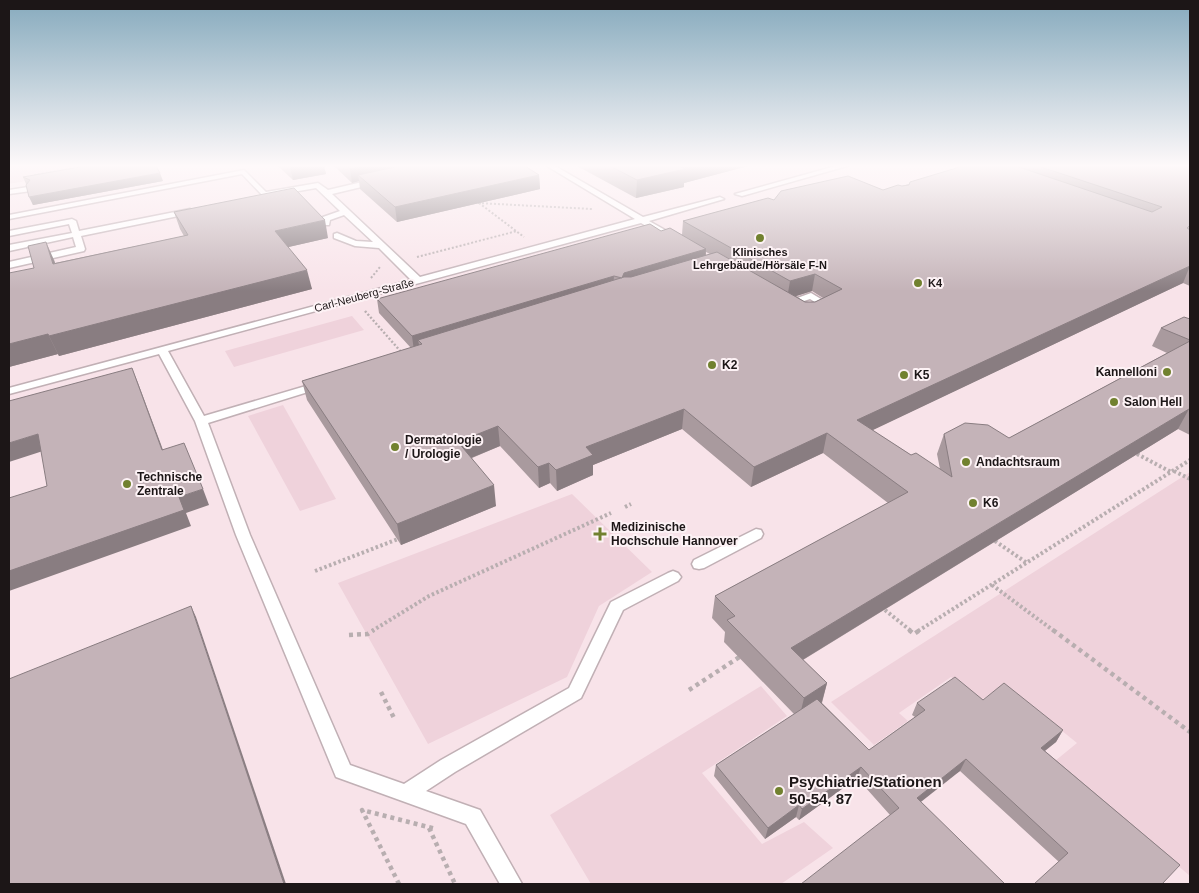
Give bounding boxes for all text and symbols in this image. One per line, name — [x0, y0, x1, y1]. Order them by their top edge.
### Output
marker: Klinisches Lehrgebäude/Hörsäle F-N — [754, 232, 766, 244]
place label: Klinisches Lehrgebäude/Hörsäle F-N — [693, 246, 827, 271]
street label: Carl-Neuberg-Straße — [313, 276, 415, 314]
marker: K4 — [912, 277, 924, 289]
place label: K4 — [928, 277, 943, 289]
place label: K2 — [722, 358, 738, 372]
marker: K2 — [706, 359, 718, 371]
place label: Kannelloni — [1096, 365, 1157, 379]
marker: Kannelloni — [1161, 366, 1173, 378]
place label: K5 — [914, 368, 930, 382]
marker: K5 — [898, 369, 910, 381]
place label: Salon Hell — [1124, 395, 1182, 409]
marker: Salon Hell — [1108, 396, 1120, 408]
place label: Dermatologie / Urologie — [405, 433, 482, 461]
marker: Dermatologie / Urologie — [389, 441, 401, 453]
place label: Andachtsraum — [976, 455, 1060, 469]
marker: Andachtsraum — [960, 456, 972, 468]
place label: Technische Zentrale — [137, 470, 202, 498]
marker: Technische Zentrale — [121, 478, 133, 490]
place label: K6 — [983, 496, 999, 510]
marker: K6 — [967, 497, 979, 509]
place label: Medizinische Hochschule Hannover — [611, 520, 738, 548]
marker: Medizinische Hochschule Hannover — [593, 527, 607, 541]
place label: Psychiatrie/Stationen 50-54, 87 — [789, 773, 942, 807]
marker: Psychiatrie/Stationen 50-54, 87 — [773, 785, 785, 797]

